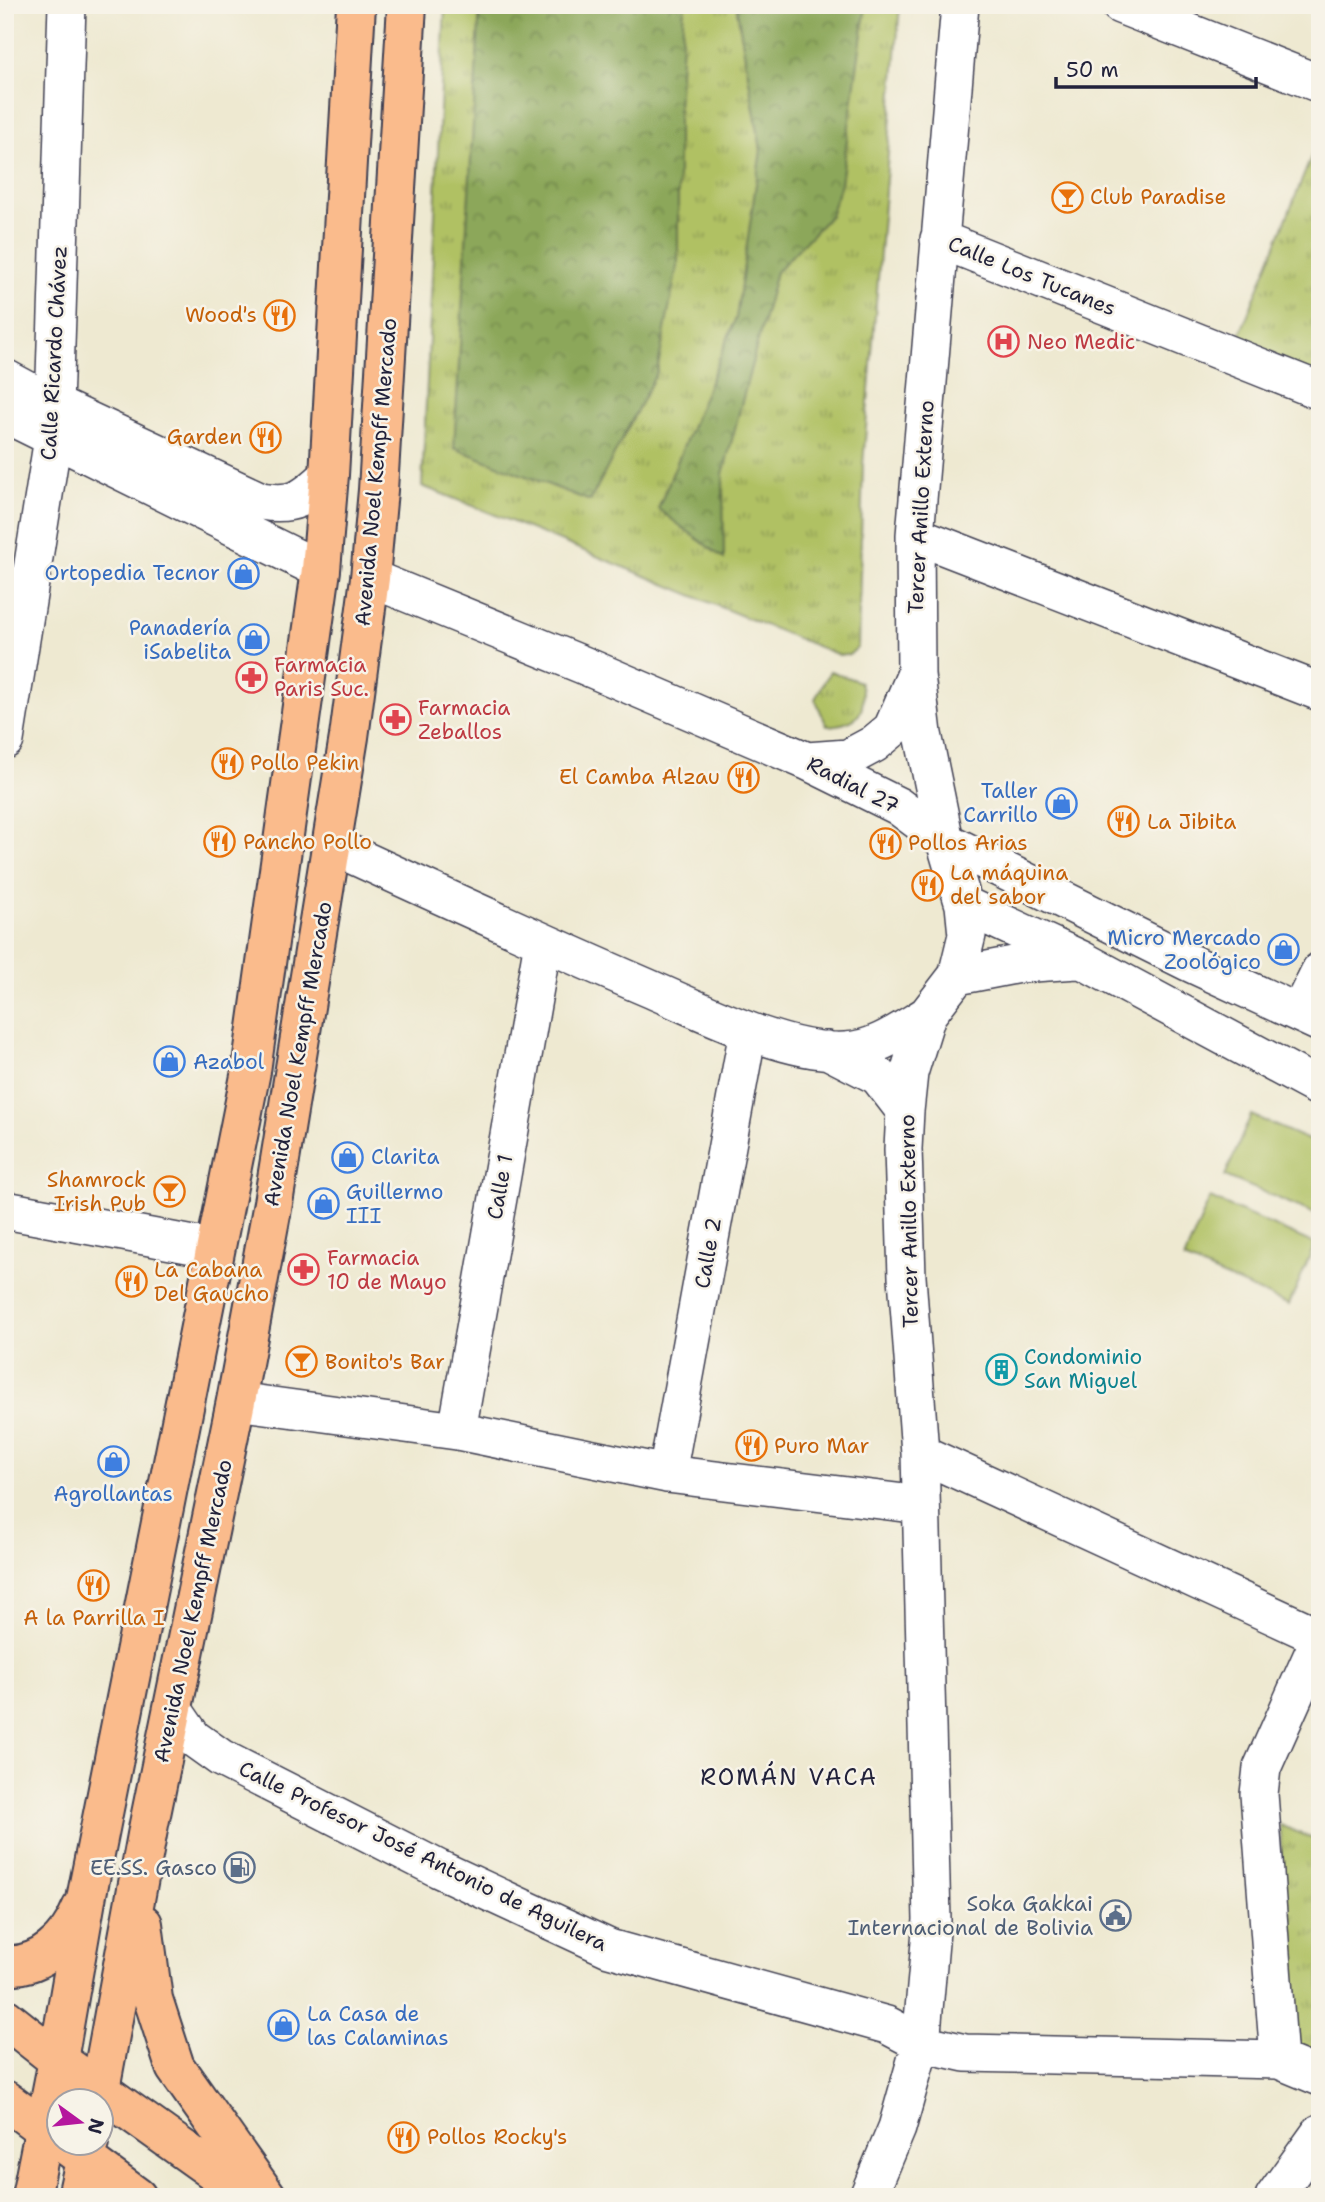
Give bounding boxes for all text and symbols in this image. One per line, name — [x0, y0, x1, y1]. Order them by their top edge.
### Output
scale bar — [1056, 46, 1255, 90]
text: 50 m — [1066, 56, 1119, 84]
bar icon: Club Paradise — [1050, 180, 1084, 214]
place label: Club Paradise — [1090, 183, 1226, 211]
street label: Calle Los Tucanes — [944, 230, 1120, 322]
street label: Calle Ricardo Chávez — [34, 245, 74, 461]
restaurant icon: Wood's — [263, 298, 297, 332]
place label: Wood's — [185, 301, 257, 329]
street label: Avenida Noel Kempff Mercado — [349, 317, 403, 627]
hospital icon: Neo Medic — [987, 325, 1021, 359]
place label: Neo Medic — [1027, 328, 1135, 356]
street label: Tercer Anillo Externo — [901, 400, 941, 614]
restaurant icon: Garden — [248, 420, 282, 454]
place label: Garden — [167, 423, 242, 451]
shop icon: Ortopedia Tecnor — [226, 556, 260, 590]
place label: Ortopedia Tecnor — [44, 559, 220, 587]
place label: Panadería iSabelita — [129, 614, 231, 666]
shop icon: Panadería iSabelita — [237, 623, 271, 657]
place label: Farmacia Paris Suc. — [274, 651, 369, 703]
pharmacy icon: Farmacia Paris Suc. — [234, 660, 268, 694]
place label: Farmacia Zeballos — [418, 694, 510, 746]
pharmacy icon: Farmacia Zeballos — [378, 703, 412, 737]
restaurant icon: Pollo Pekin — [210, 746, 244, 780]
place label: Pollo Pekin — [250, 749, 359, 777]
street label: Radial 27 — [802, 750, 904, 820]
restaurant icon: El Camba Alzau — [726, 760, 760, 794]
place label: El Camba Alzau — [559, 763, 720, 791]
place label: Taller Carrillo — [963, 777, 1038, 829]
shop icon: Taller Carrillo — [1044, 786, 1078, 820]
restaurant icon: La Jibita — [1107, 805, 1141, 839]
place label: La Jibita — [1147, 808, 1236, 836]
restaurant icon: Pancho Pollo — [203, 825, 237, 859]
restaurant icon: Pollos Arias — [868, 826, 902, 860]
place label: Pancho Pollo — [243, 828, 372, 856]
place label: Pollos Arias — [908, 829, 1028, 857]
place label: La máquina del sabor — [950, 859, 1068, 911]
restaurant icon: La máquina del sabor — [910, 868, 944, 902]
street label: Avenida Noel Kempff Mercado — [257, 899, 339, 1209]
place label: Micro Mercado Zoológico — [1107, 924, 1261, 976]
shop icon: Micro Mercado Zoológico — [1267, 933, 1301, 967]
shop icon: Azabol — [153, 1045, 187, 1079]
place label: Azabol — [193, 1048, 265, 1076]
street label: Tercer Anillo Externo — [893, 1114, 925, 1328]
shop icon: Clarita — [331, 1140, 365, 1174]
place label: Clarita — [371, 1143, 439, 1171]
street label: Calle 1 — [480, 1152, 520, 1222]
place label: Shamrock Irish Pub — [47, 1166, 146, 1218]
bar icon: Shamrock Irish Pub — [152, 1175, 186, 1209]
place label: Guillermo III — [346, 1178, 443, 1230]
shop icon: Guillermo III — [306, 1187, 340, 1221]
street label: Calle 2 — [688, 1215, 728, 1291]
place label: Farmacia 10 de Mayo — [327, 1244, 447, 1296]
pharmacy icon: Farmacia 10 de Mayo — [287, 1253, 321, 1287]
place label: La Cabana Del Gaucho — [154, 1256, 269, 1308]
restaurant icon: La Cabana Del Gaucho — [114, 1265, 148, 1299]
place label: Condominio San Miguel — [1024, 1343, 1142, 1395]
bar icon: Bonito's Bar — [285, 1345, 319, 1379]
place label: Bonito's Bar — [325, 1348, 445, 1376]
building icon: Condominio San Miguel — [984, 1352, 1018, 1386]
restaurant icon: Puro Mar — [734, 1429, 768, 1463]
place label: Puro Mar — [774, 1432, 869, 1460]
shop icon: Agrollantas — [96, 1445, 130, 1479]
street label: Avenida Noel Kempff Mercado — [147, 1457, 239, 1765]
place label: Agrollantas — [53, 1480, 173, 1508]
restaurant icon: A la Parrilla I — [77, 1569, 111, 1603]
place label: A la Parrilla I — [23, 1604, 165, 1632]
street label: Calle Profesor José Antonio de Aguilera — [234, 1754, 612, 1958]
district label: ROMÁN VACA — [700, 1761, 878, 1792]
fuel station icon: EE.SS. Gasco — [223, 1851, 257, 1885]
place label: EE.SS. Gasco — [90, 1854, 217, 1882]
place label: Soka Gakkai Internacional de Bolivia — [848, 1890, 1093, 1942]
public building icon: Soka Gakkai Internacional de Bolivia — [1099, 1899, 1133, 1933]
place label: La Casa de las Calaminas — [307, 2000, 449, 2052]
shop icon: La Casa de las Calaminas — [267, 2009, 301, 2043]
north arrow — [46, 2086, 116, 2156]
text: N — [82, 2116, 110, 2137]
restaurant icon: Pollos Rocky's — [387, 2120, 421, 2154]
place label: Pollos Rocky's — [427, 2123, 567, 2151]

